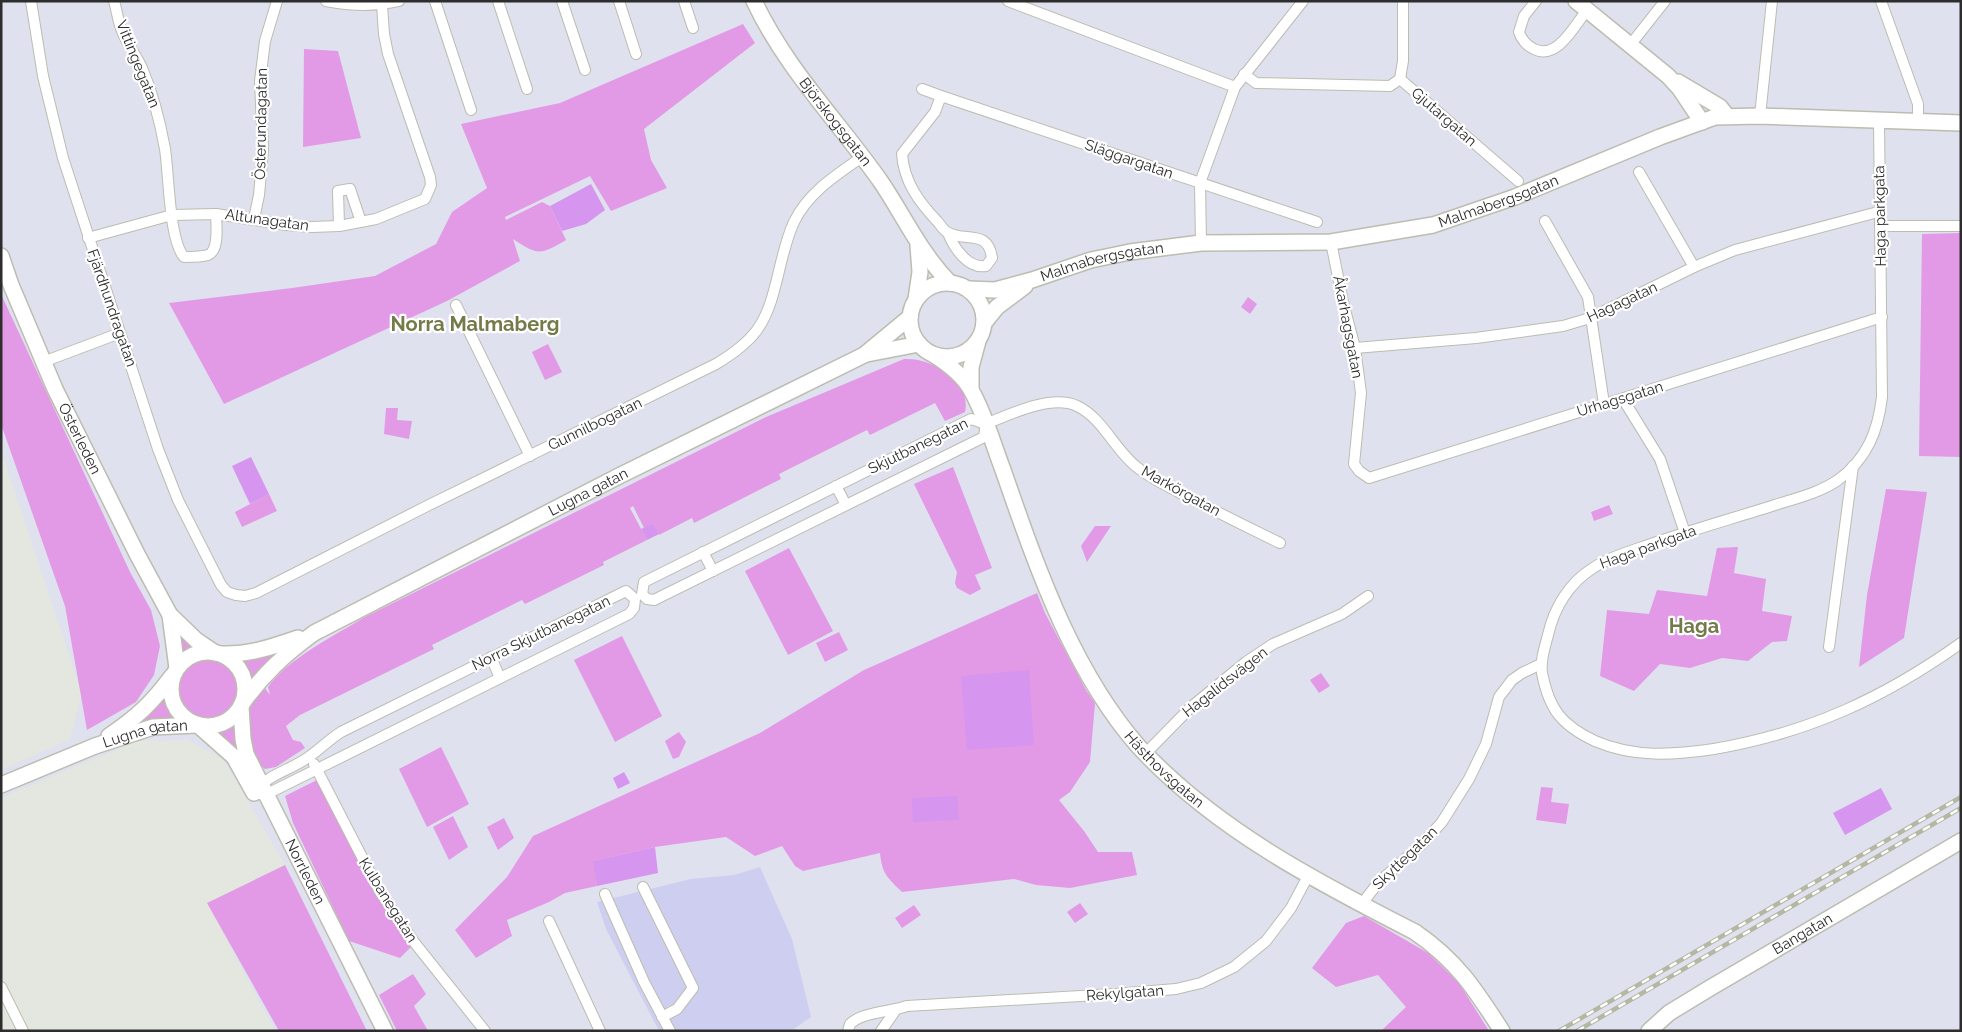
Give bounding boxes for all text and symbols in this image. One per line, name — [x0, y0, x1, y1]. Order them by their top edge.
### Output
street label: Vittingegatan — [112, 18, 164, 110]
street label: Österundagatan — [250, 68, 271, 180]
street label: Björskogsgatan — [795, 74, 875, 170]
street label: Gjutargatan — [1408, 84, 1480, 150]
street label: Släggargatan — [1082, 135, 1176, 183]
street label: Haga parkgata — [1870, 165, 1890, 267]
street label: Malmabergsgatan — [1436, 171, 1561, 231]
street label: Altunagatan — [224, 205, 310, 235]
street label: Malmabergsgatan — [1038, 239, 1165, 285]
street label: Fjärdhundragatan — [83, 247, 141, 369]
street label: Åkarhagsgatan — [1329, 274, 1367, 380]
street label: Hagagatan — [1584, 278, 1660, 326]
district label: Norra Malmaberg — [391, 312, 559, 336]
street label: Urhagsgatan — [1575, 377, 1665, 421]
street label: Gunnilbogatan — [545, 394, 645, 454]
street label: Österleden — [54, 400, 105, 477]
street label: Skjutbanegatan — [865, 414, 971, 478]
street label: Markörgatan — [1138, 462, 1224, 520]
street label: Lugna gatan — [545, 464, 631, 520]
street label: Haga parkgata — [1597, 521, 1699, 573]
street label: Norra Skjutbanegatan — [469, 592, 613, 674]
district label: Haga — [1669, 614, 1719, 638]
street label: Hagalidsvägen — [1179, 643, 1271, 721]
street label: Lugna gatan — [100, 716, 188, 752]
street label: Hästhovsgatan — [1121, 728, 1208, 812]
street label: Skyttegatan — [1369, 823, 1441, 893]
street label: Norrleden — [281, 836, 329, 907]
street label: Kulbanegatan — [355, 854, 421, 946]
street label: Bangatan — [1769, 909, 1836, 958]
street label: Rekylgatan — [1086, 981, 1164, 1005]

